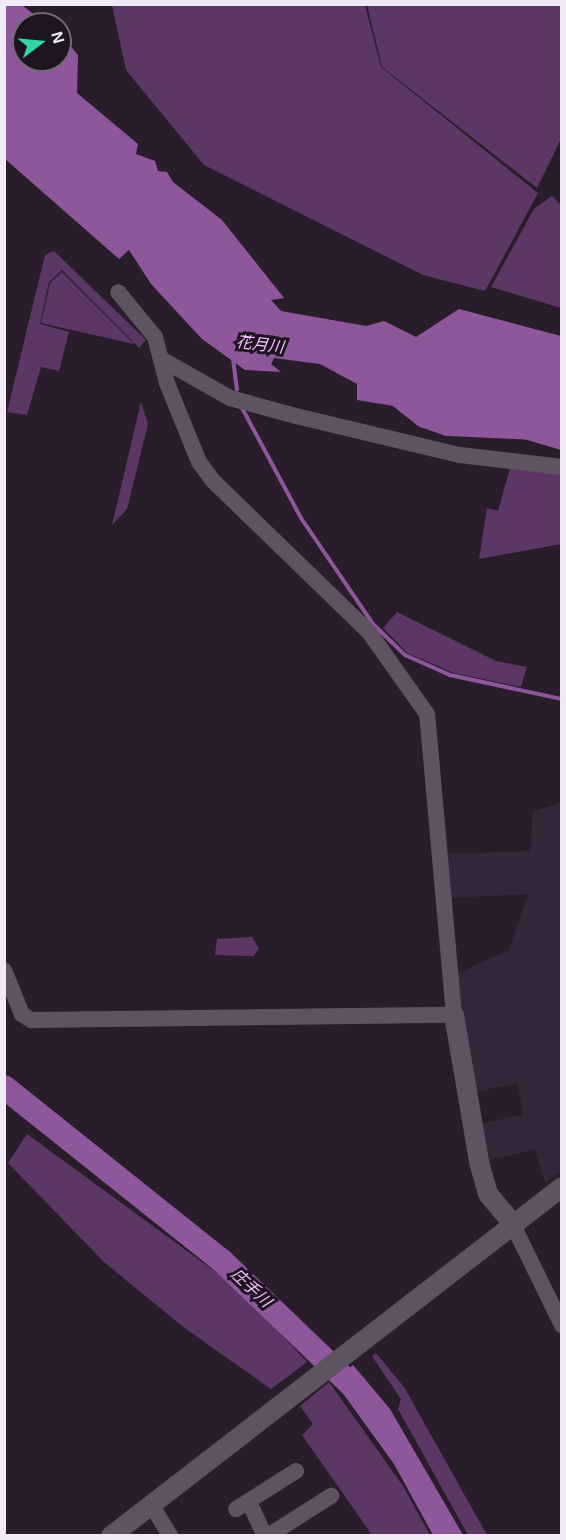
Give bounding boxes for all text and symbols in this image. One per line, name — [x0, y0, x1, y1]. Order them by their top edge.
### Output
north arrow — [12, 12, 72, 72]
text: N — [48, 30, 68, 45]
water label: 花月川 — [235, 333, 285, 357]
water label: 庄手川 — [227, 1265, 275, 1311]

